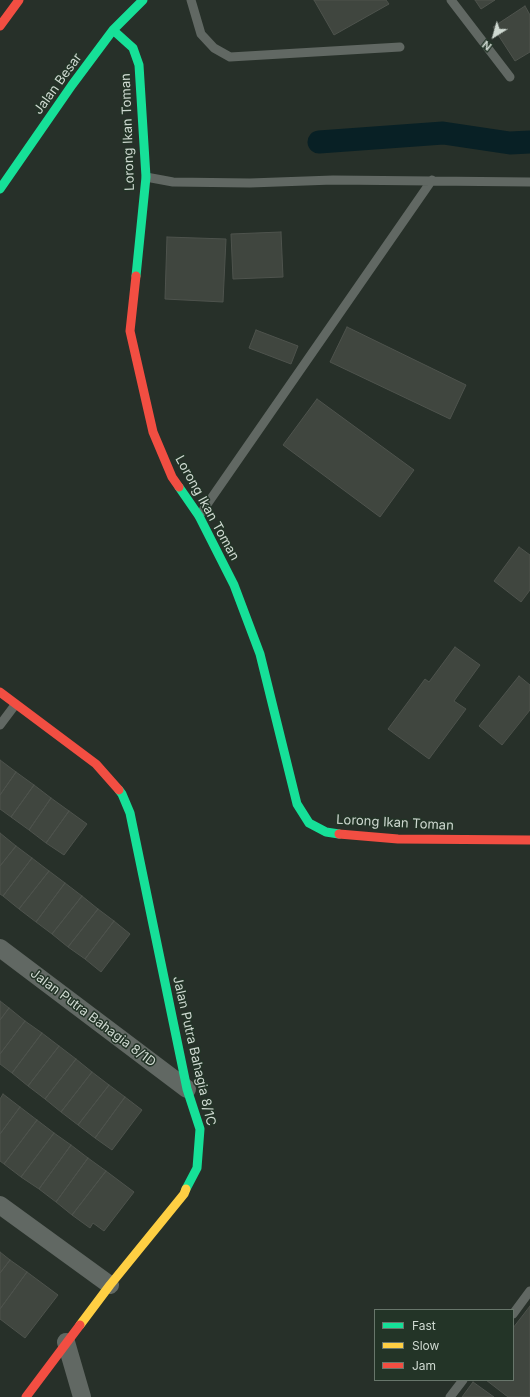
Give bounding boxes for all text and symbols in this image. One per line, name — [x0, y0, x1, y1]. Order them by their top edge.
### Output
north arrow — [474, 16, 514, 56]
text: N — [479, 37, 494, 54]
street label: Jalan Besar — [31, 50, 85, 118]
street label: Lorong Ikan Toman — [118, 73, 138, 191]
street label: Lorong Ikan Toman — [172, 453, 242, 563]
street label: Lorong Ikan Toman — [336, 812, 454, 834]
street label: Jalan Putra Bahagia 8/1D — [27, 966, 159, 1070]
street label: Jalan Putra Bahagia 8/1C — [169, 975, 219, 1127]
legend — [374, 1309, 514, 1381]
text: Fast — [412, 1318, 436, 1333]
text: Slow — [412, 1338, 439, 1353]
text: Jam — [412, 1358, 436, 1373]

